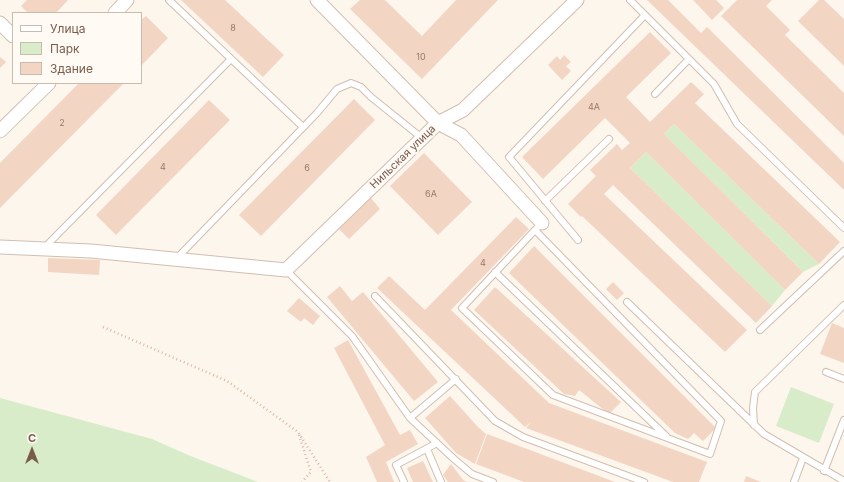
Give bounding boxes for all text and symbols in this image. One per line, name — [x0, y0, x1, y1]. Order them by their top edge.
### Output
legend — [12, 12, 142, 84]
text: Улица — [50, 21, 85, 36]
house number: 8 — [230, 23, 236, 33]
text: Парк — [50, 41, 80, 56]
house number: 10 — [416, 52, 426, 62]
text: Здание — [50, 61, 93, 76]
house number: 4А — [588, 102, 600, 112]
house number: 2 — [59, 118, 65, 128]
street label: Нильская улица — [367, 122, 439, 192]
house number: 4 — [160, 162, 166, 172]
house number: 6 — [304, 163, 310, 173]
house number: 6А — [425, 189, 437, 199]
house number: 4 — [480, 258, 486, 268]
north arrow — [12, 430, 52, 470]
text: С — [28, 431, 36, 445]

